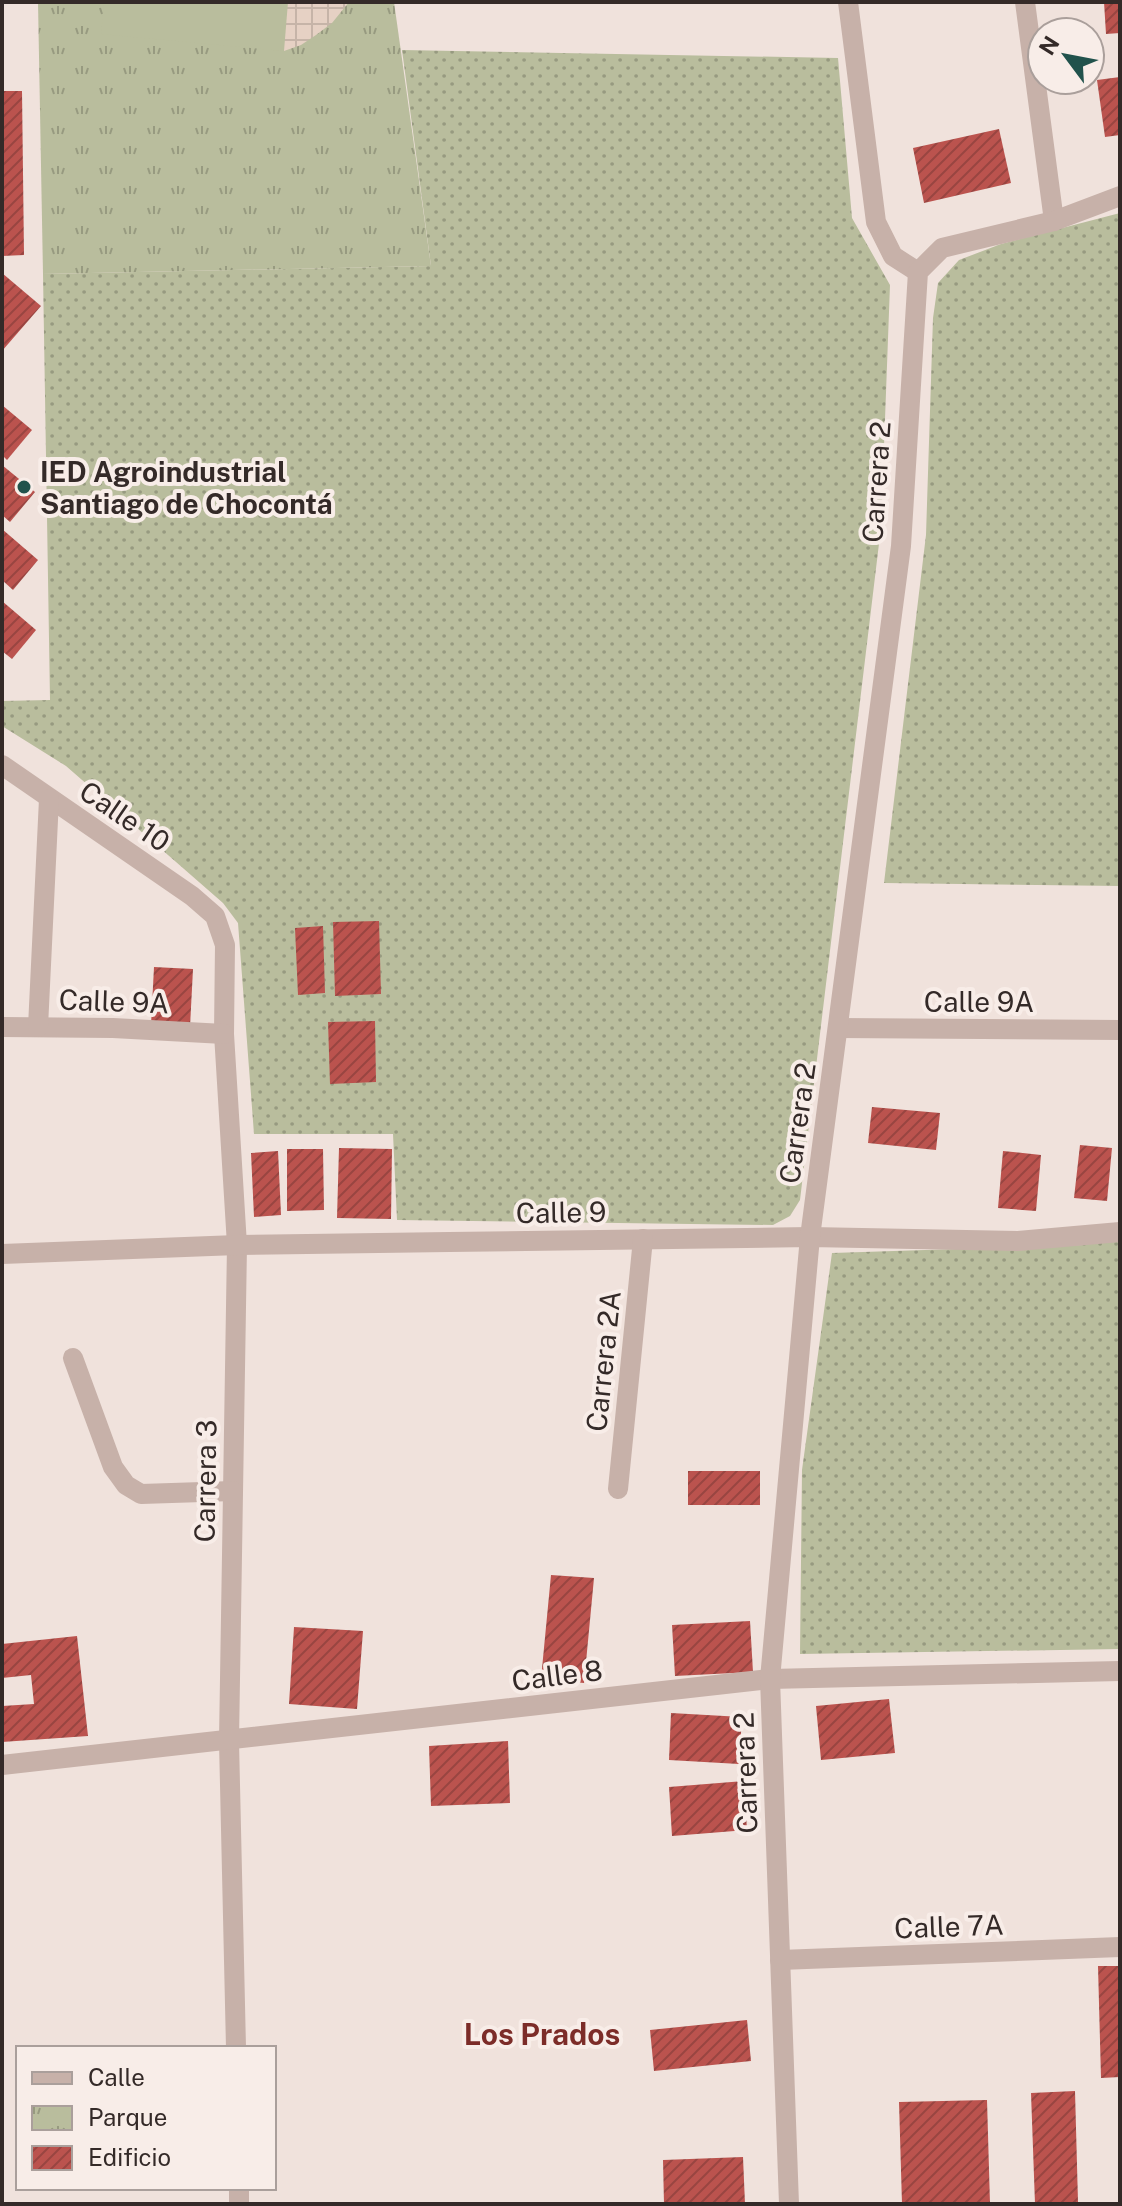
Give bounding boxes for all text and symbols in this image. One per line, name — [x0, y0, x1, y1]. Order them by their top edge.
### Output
north arrow — [1026, 16, 1106, 96]
text: N — [1033, 31, 1065, 60]
street label: Carrera 2 — [855, 420, 897, 544]
place label: IED Agroindustrial Santiago de Chocontá — [40, 455, 333, 520]
marker: IED Agroindustrial Santiago de Chocontá — [15, 478, 33, 496]
street label: Calle 10 — [74, 774, 176, 858]
street label: Calle 9A — [58, 983, 170, 1019]
street label: Calle 9A — [924, 985, 1034, 1018]
street label: Carrera 2 — [772, 1061, 822, 1185]
street label: Calle 9 — [516, 1195, 606, 1229]
street label: Carrera 2A — [579, 1289, 627, 1433]
street label: Carrera 3 — [187, 1419, 223, 1543]
street label: Calle 8 — [510, 1653, 604, 1697]
street label: Carrera 2 — [726, 1712, 764, 1834]
street label: Calle 7A — [894, 1908, 1004, 1944]
district label: Los Prados — [464, 2016, 620, 2052]
legend — [16, 2046, 276, 2190]
text: Calle — [88, 2063, 145, 2091]
text: Parque — [88, 2103, 167, 2131]
text: Edificio — [88, 2143, 171, 2171]

